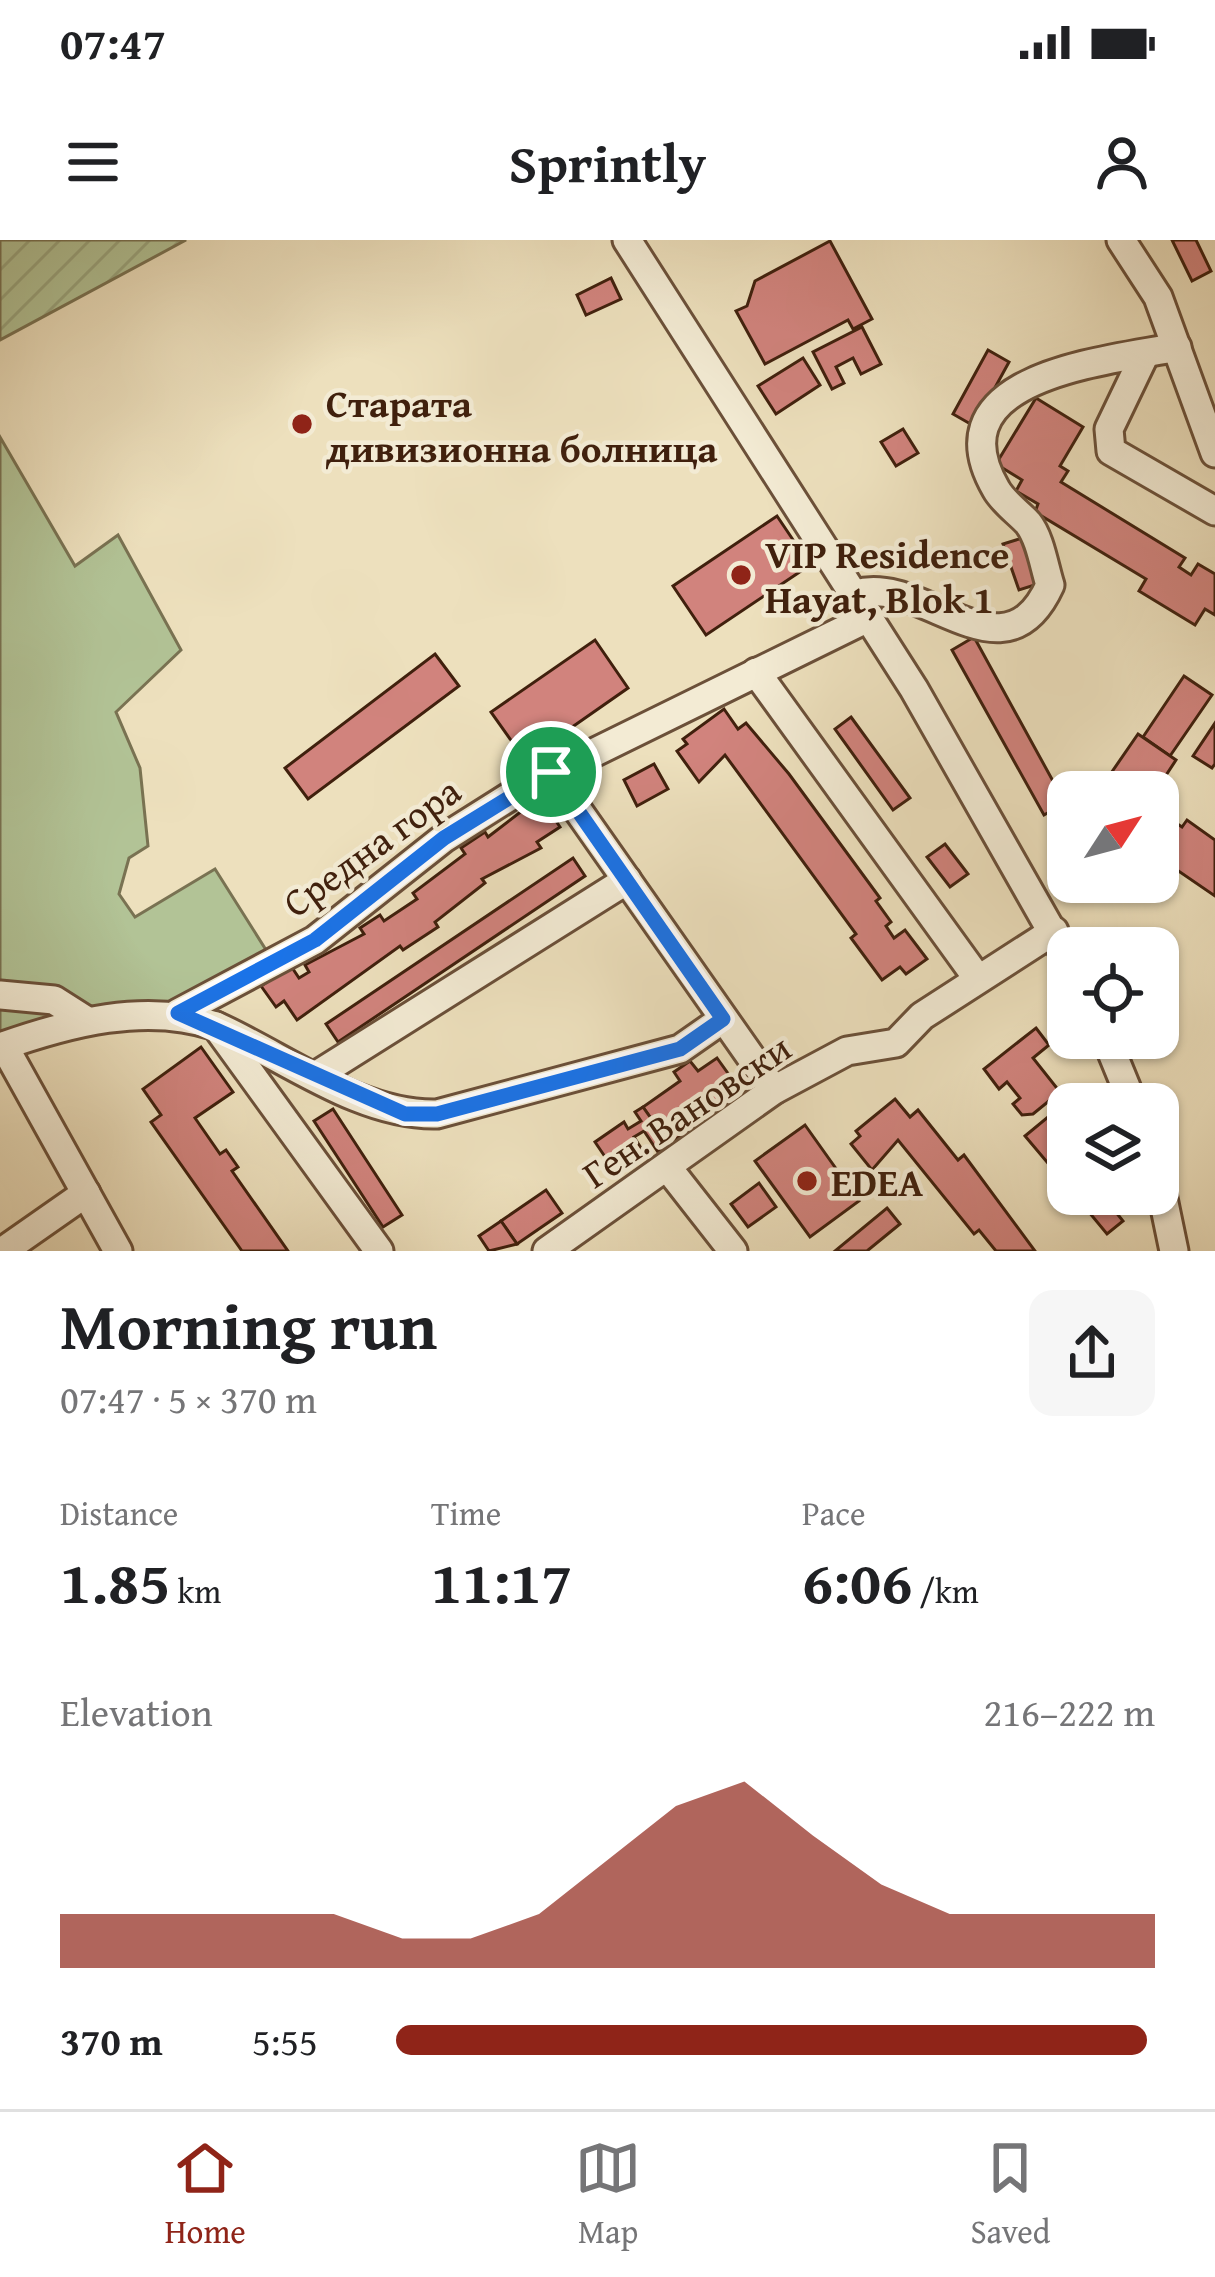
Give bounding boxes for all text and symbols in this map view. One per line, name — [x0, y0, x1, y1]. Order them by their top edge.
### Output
text: 07:47 — [60, 10, 166, 75]
text: Sprintly — [509, 123, 706, 202]
icon: menu — [60, 129, 126, 195]
icon: person — [1089, 129, 1155, 195]
place label: Старата дивизионна болница — [326, 374, 717, 476]
marker: Старата дивизионна болница — [289, 411, 315, 437]
place label: VIP Residence Hayat, Blok 1 — [765, 525, 1009, 627]
marker: VIP Residence Hayat, Blok 1 — [728, 562, 754, 588]
pin — [500, 721, 602, 823]
icon: arrive — [518, 739, 584, 805]
street label: Средна гора — [270, 762, 472, 930]
north arrow — [1047, 771, 1179, 903]
map controls — [1047, 771, 1179, 1215]
button: locate — [1047, 927, 1179, 1059]
street label: Ген. Вановски — [570, 1019, 802, 1201]
button: layers — [1047, 1083, 1179, 1215]
place label: EDEA — [831, 1153, 923, 1210]
marker: EDEA — [794, 1168, 820, 1194]
text: Morning run — [60, 1276, 437, 1373]
button: share — [1029, 1290, 1155, 1416]
text: 07:47 · 5 × 370 m — [60, 1370, 317, 1427]
text: Distance — [60, 1489, 178, 1537]
text: Time — [431, 1489, 501, 1537]
text: Pace — [802, 1489, 865, 1537]
text: 1.85 — [60, 1537, 170, 1625]
text: 11:17 — [431, 1537, 572, 1625]
text: 6:06 — [802, 1537, 912, 1625]
text: km — [170, 1567, 221, 1615]
text: /km — [912, 1567, 979, 1615]
text: Elevation — [60, 1683, 213, 1740]
text: 216–222 m — [983, 1683, 1155, 1740]
text: 370 m — [60, 2012, 163, 2069]
text: 5:55 — [252, 2012, 318, 2069]
tab: Home — [165, 2135, 246, 2255]
tab: Map — [575, 2135, 641, 2255]
tab: Saved — [970, 2135, 1050, 2255]

